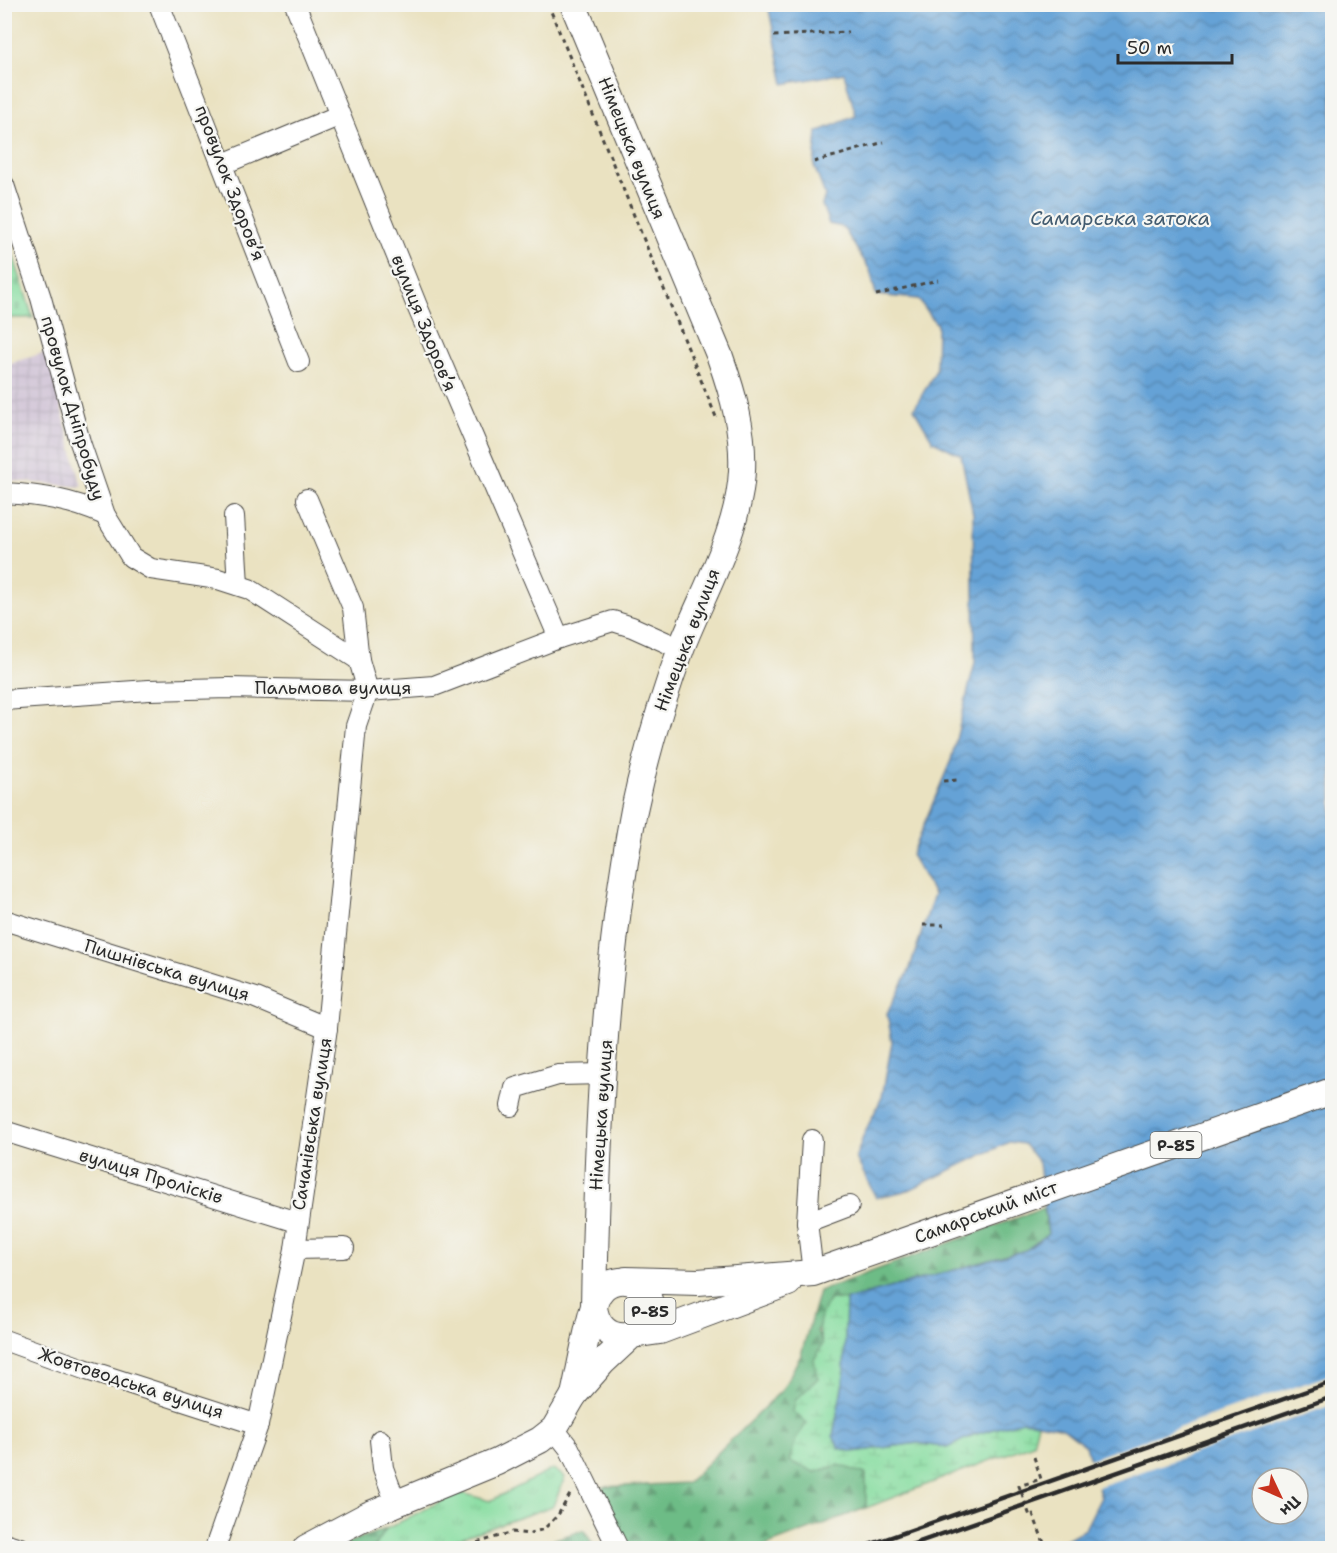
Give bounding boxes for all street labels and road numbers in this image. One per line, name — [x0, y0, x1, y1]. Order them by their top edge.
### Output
street label: Німецька вулиця — [593, 73, 671, 223]
street label: провулок Здоровʼя — [189, 102, 271, 264]
street label: вулиця Здоровʼя — [386, 251, 462, 395]
street label: провулок Дніпробуду — [35, 313, 111, 503]
street label: Німецька вулиця — [649, 565, 725, 715]
street label: Пальмова вулиця — [255, 676, 411, 700]
street label: Пишнівська вулиця — [82, 933, 252, 1007]
street label: Сачанівська вулиця — [287, 1036, 337, 1212]
street label: Німецька вулиця — [584, 1039, 618, 1191]
road number: Р-85 — [1150, 1132, 1202, 1158]
street label: вулиця Пролісків — [76, 1143, 226, 1209]
street label: Самарський міст — [911, 1175, 1062, 1249]
road number: Р-85 — [624, 1298, 676, 1324]
street label: Жовтоводська вулиця — [35, 1342, 227, 1424]

